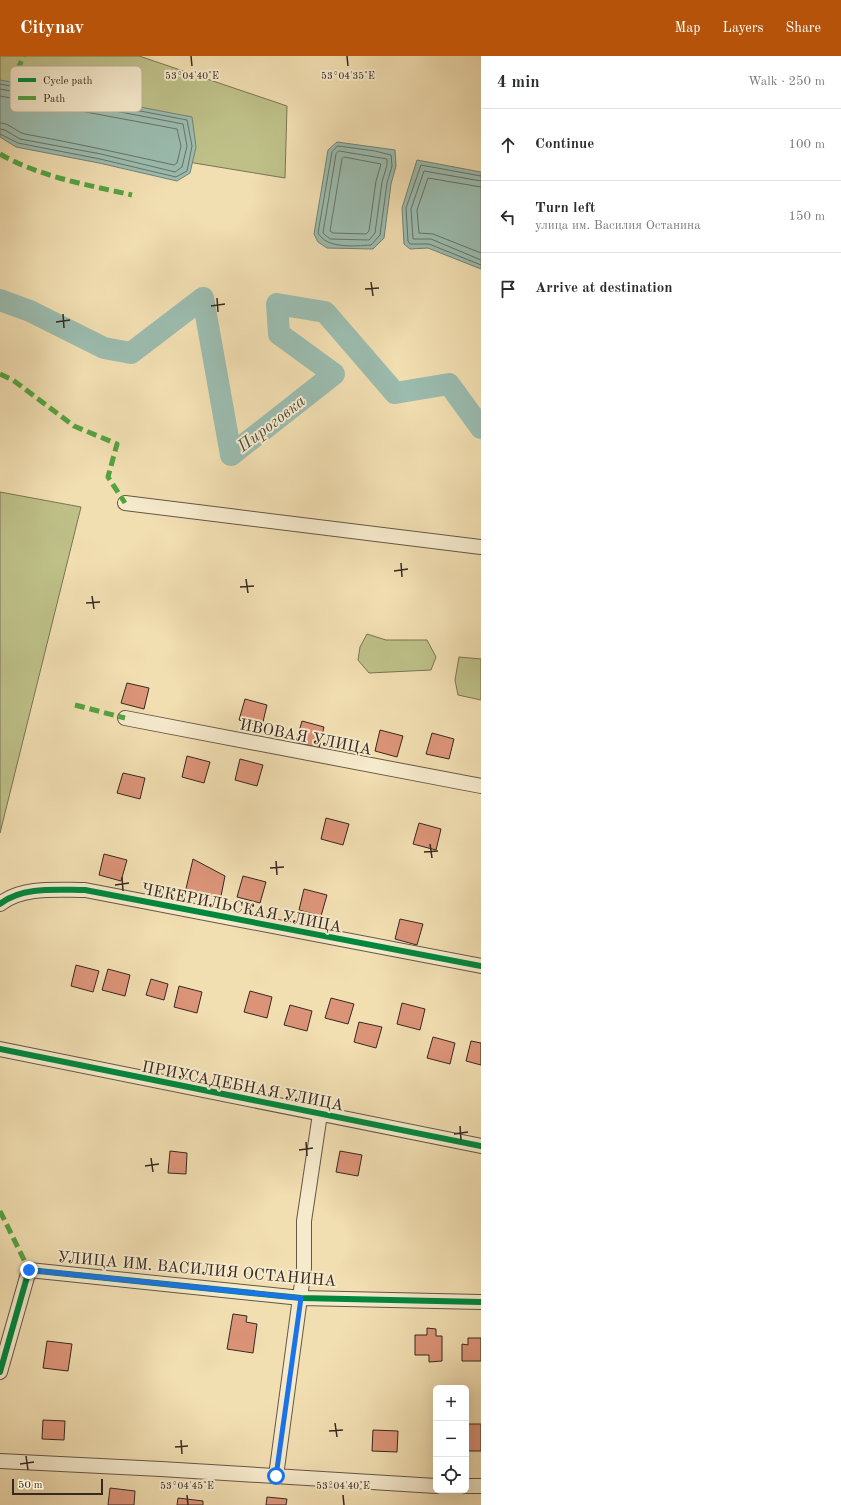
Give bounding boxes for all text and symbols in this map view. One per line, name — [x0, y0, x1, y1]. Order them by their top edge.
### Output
text: Citynav — [20, 19, 84, 38]
text: Map — [675, 21, 701, 35]
text: Layers — [723, 21, 764, 35]
text: Share — [786, 21, 821, 35]
legend — [10, 66, 142, 112]
text: 53°04'40"E — [165, 71, 219, 81]
text: 53°04'35"E — [321, 71, 375, 81]
text: 4 min — [497, 74, 540, 91]
text: Walk · 250 m — [748, 75, 825, 88]
text: Cycle path — [43, 76, 93, 87]
text: Path — [43, 94, 65, 105]
icon: ahead — [497, 134, 519, 156]
text: Continue — [535, 137, 594, 152]
text: 100 m — [788, 138, 825, 151]
text: Turn left — [535, 201, 595, 216]
icon: left — [497, 206, 519, 228]
text: 150 m — [788, 210, 825, 223]
text: улица им. Василия Останина — [535, 219, 701, 232]
icon: arrive — [497, 278, 519, 300]
text: Arrive at destination — [535, 281, 673, 296]
water label: Пироговка — [234, 393, 309, 456]
street label: ИВОВАЯ УЛИЦА — [238, 717, 373, 759]
street label: ЧЕКЕРИЛЬСКАЯ УЛИЦА — [140, 882, 343, 936]
street label: ПРИУСАДЕБНАЯ УЛИЦА — [140, 1060, 345, 1114]
street label: УЛИЦА ИМ. ВАСИЛИЯ ОСТАНИНА — [57, 1250, 337, 1290]
route end — [20, 1261, 38, 1279]
map controls — [433, 1385, 469, 1493]
button: + — [433, 1385, 469, 1421]
button: − — [433, 1421, 469, 1457]
button: locate — [433, 1457, 469, 1493]
route start — [267, 1467, 285, 1485]
scale bar — [12, 1477, 103, 1496]
text: 50 m — [18, 1480, 43, 1491]
text: 53°04'45"E — [160, 1481, 214, 1491]
text: 53°04'40"E — [316, 1481, 370, 1491]

